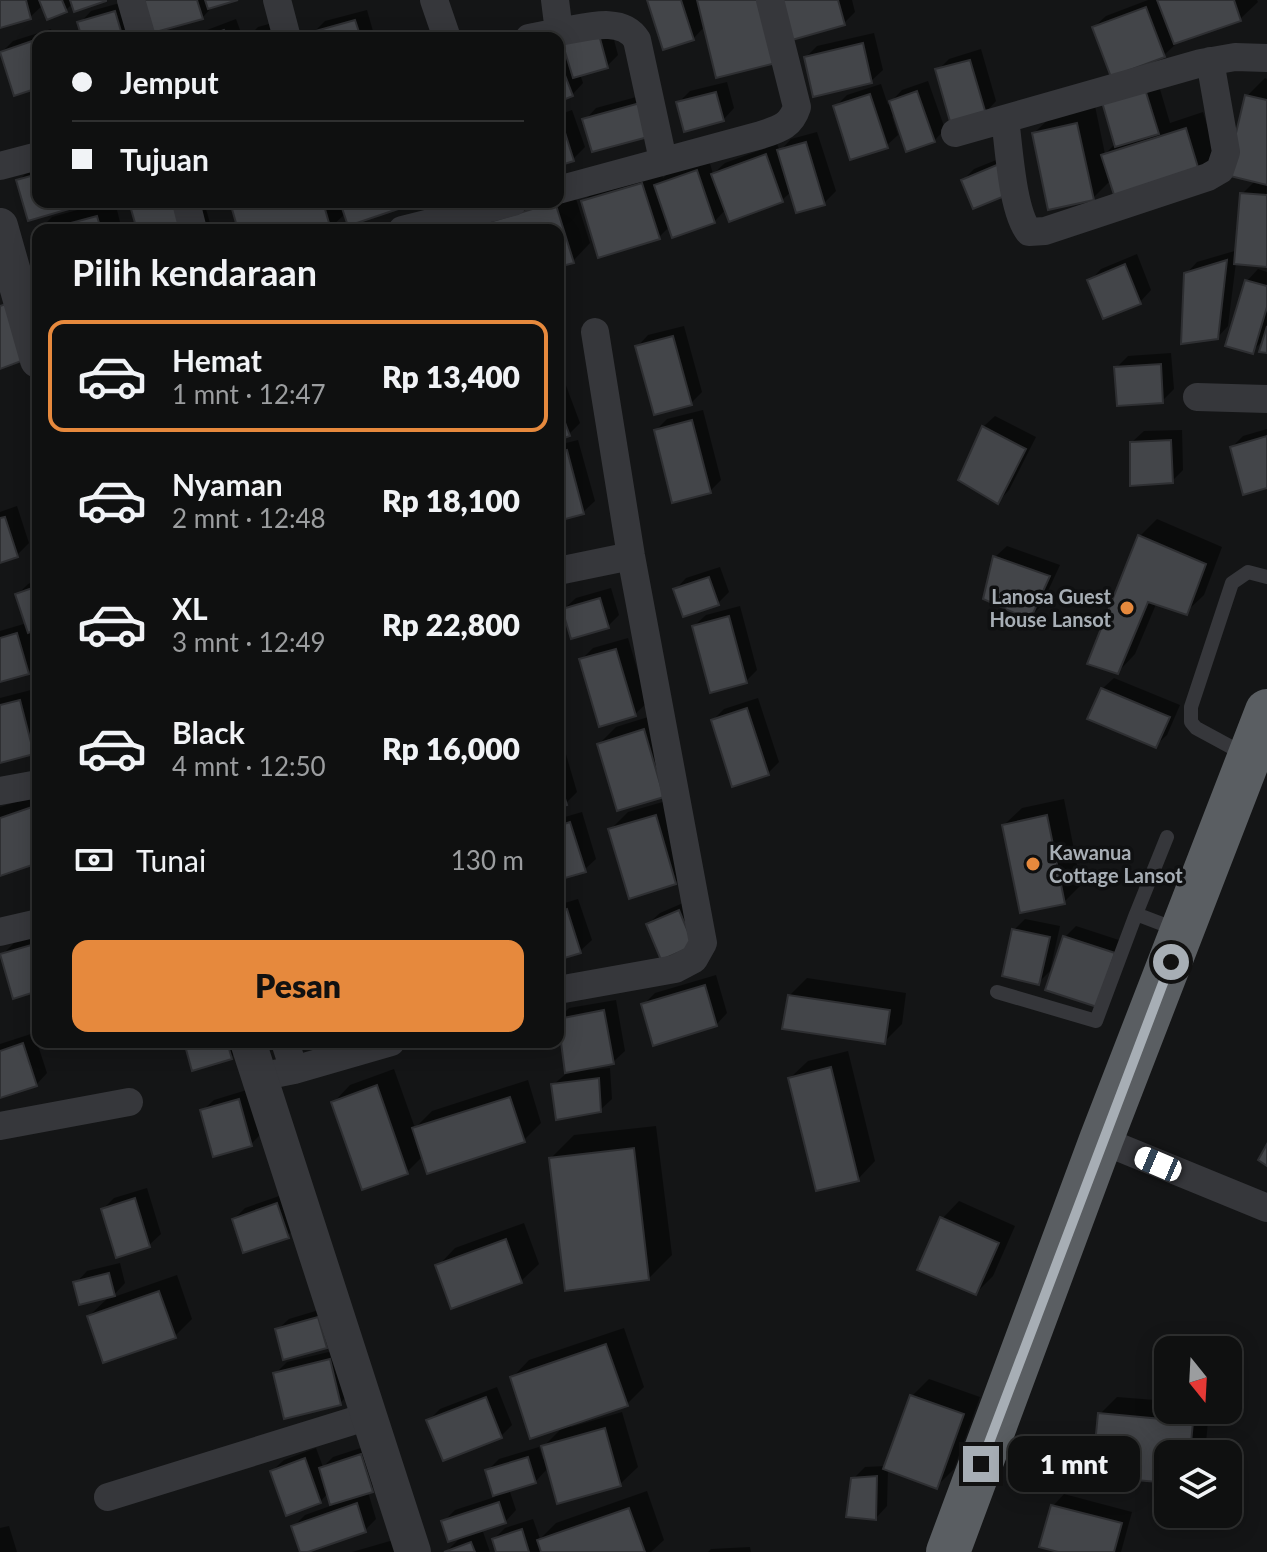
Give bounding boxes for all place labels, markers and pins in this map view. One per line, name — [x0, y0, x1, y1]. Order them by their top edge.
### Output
place label: Lanosa Guest House Lansot — [989, 584, 1112, 631]
marker: Lanosa Guest House Lansot — [1118, 599, 1136, 617]
place label: Kawanua Cottage Lansot — [1049, 840, 1183, 887]
marker: Kawanua Cottage Lansot — [1024, 855, 1042, 873]

